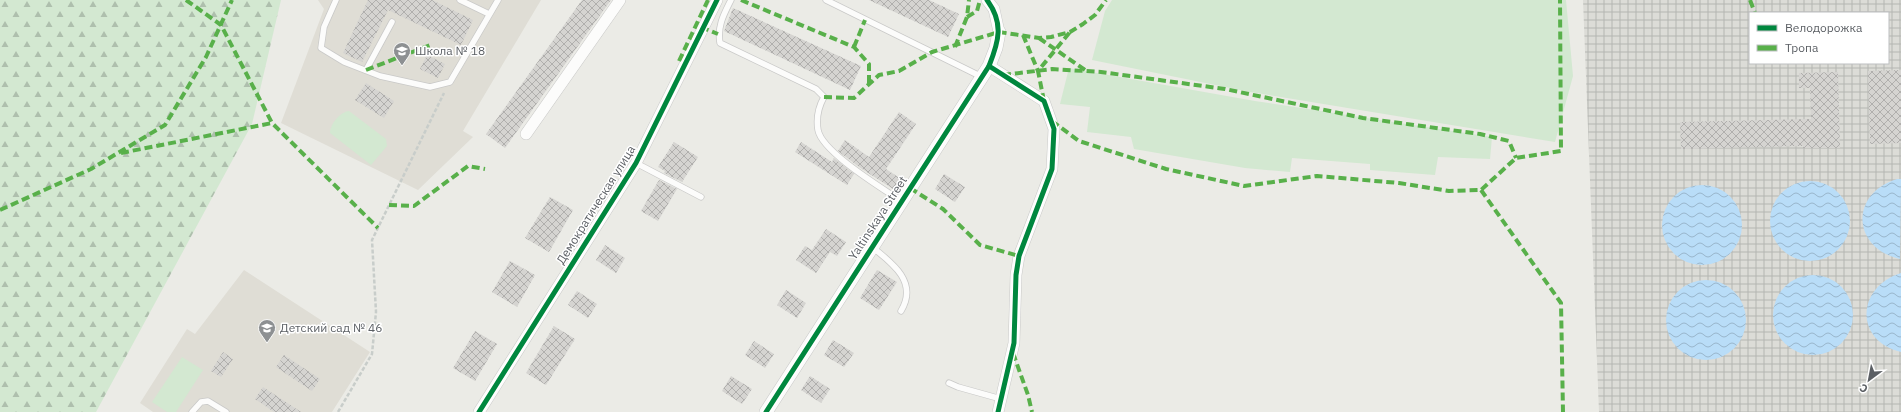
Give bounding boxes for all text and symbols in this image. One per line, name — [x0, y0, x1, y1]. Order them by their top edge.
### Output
legend — [1749, 12, 1889, 64]
text: Велодорожка — [1785, 20, 1863, 35]
text: Тропа — [1785, 40, 1819, 55]
school or university icon: Школа № 18 — [392, 41, 412, 66]
place label: Школа № 18 — [415, 43, 485, 58]
street label: Демократическая улица — [553, 142, 639, 267]
street label: Yaltinskaya Street — [845, 173, 910, 262]
school or university icon: Детский сад № 46 — [257, 318, 277, 343]
place label: Детский сад № 46 — [280, 320, 382, 335]
north arrow — [1849, 360, 1889, 400]
text: С — [1857, 381, 1870, 396]

